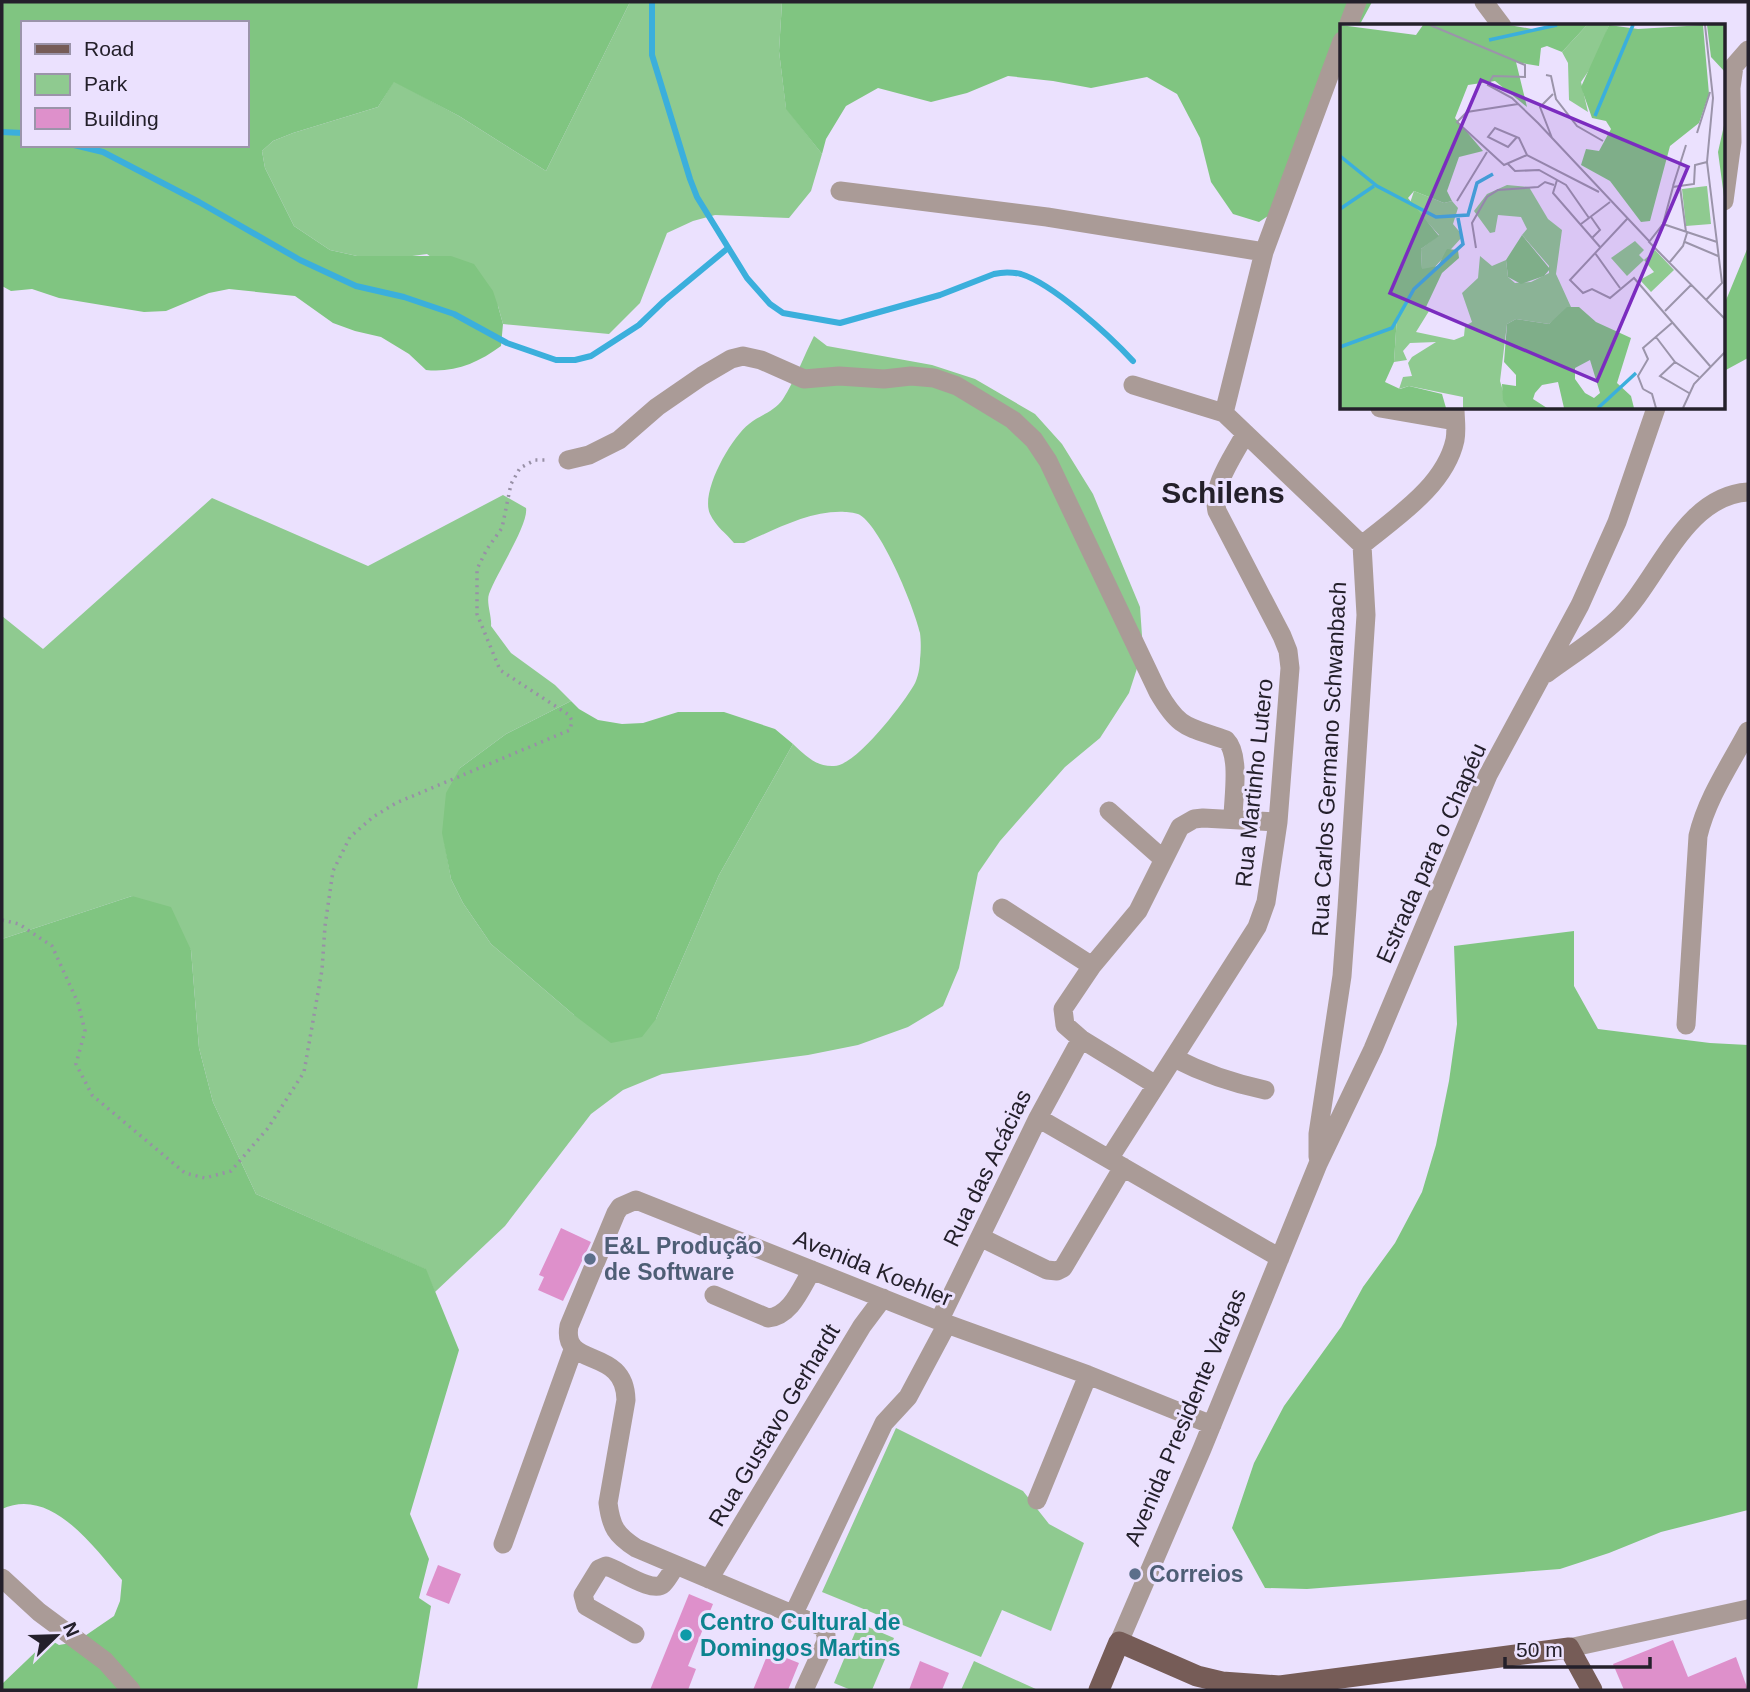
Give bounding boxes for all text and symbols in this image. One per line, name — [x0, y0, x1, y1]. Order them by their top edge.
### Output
legend — [21, 21, 248, 147]
inset map — [1340, 24, 1726, 410]
text: Road — [84, 37, 134, 60]
text: Park — [84, 72, 128, 95]
text: Building — [84, 107, 159, 130]
district label: Schilens — [1161, 476, 1285, 509]
street label: Rua Carlos Germano Schwanbach — [1307, 581, 1351, 937]
street label: Rua Martinho Lutero — [1230, 677, 1278, 889]
street label: Estrada para o Chapéu — [1371, 739, 1491, 967]
street label: Rua das Acácias — [938, 1085, 1036, 1251]
street label: Avenida Koehler — [790, 1224, 956, 1312]
place label: E&L Produção de Software — [604, 1233, 762, 1285]
marker: E&L Produção de Software — [582, 1251, 598, 1267]
street label: Avenida Presidente Vargas — [1119, 1285, 1251, 1549]
street label: Rua Gustavo Gerhardt — [703, 1319, 845, 1531]
place label: Correios — [1149, 1561, 1244, 1587]
marker: Correios — [1127, 1566, 1143, 1582]
north arrow — [21, 1601, 91, 1671]
place label: Centro Cultural de Domingos Martins — [700, 1609, 901, 1661]
text: N — [59, 1619, 84, 1640]
scale bar — [1505, 1626, 1650, 1670]
marker: Centro Cultural de Domingos Martins — [678, 1627, 694, 1643]
text: 50 m — [1516, 1638, 1563, 1661]

